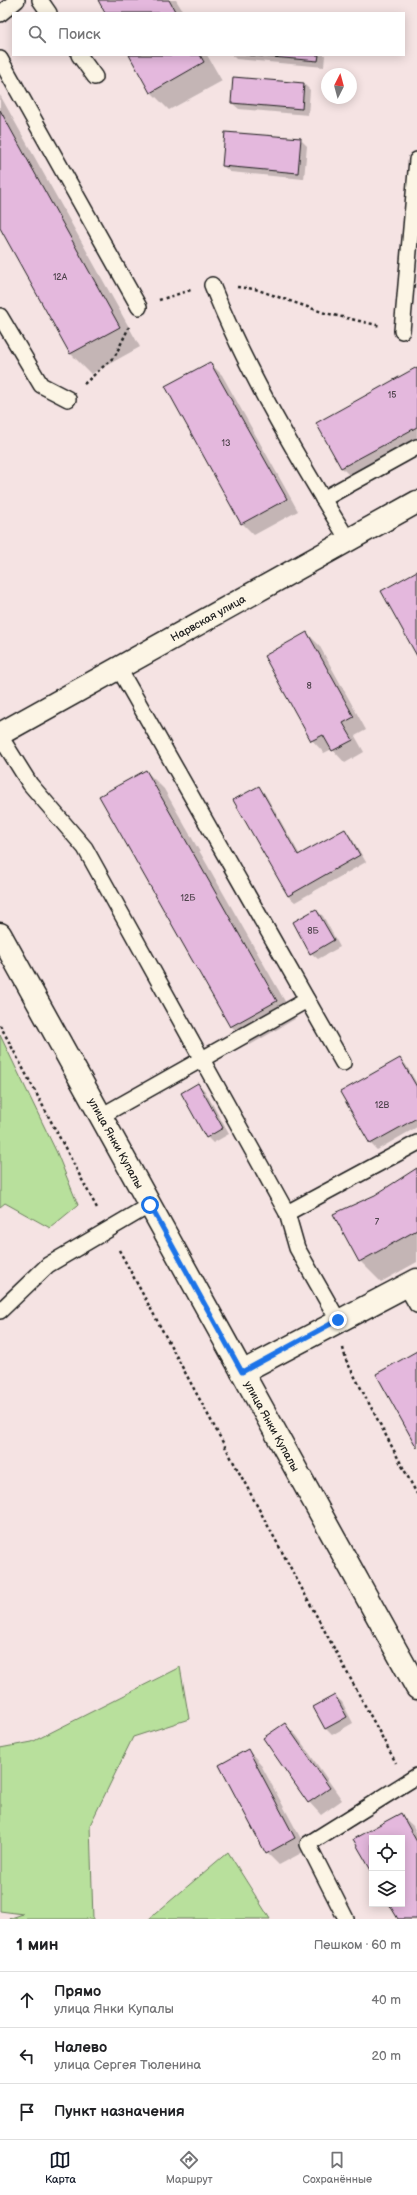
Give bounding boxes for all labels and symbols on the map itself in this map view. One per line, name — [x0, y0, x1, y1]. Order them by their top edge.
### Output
north arrow — [321, 68, 357, 104]
house number: 12А — [53, 272, 68, 283]
house number: 15 — [388, 390, 396, 401]
house number: 13 — [221, 438, 231, 449]
street label: Нарвская улица — [168, 592, 248, 644]
house number: 8 — [306, 681, 312, 692]
house number: 12Б — [180, 893, 196, 904]
house number: 8Б — [307, 926, 320, 937]
street label: улица Янки Купалы — [85, 1096, 146, 1191]
house number: 12В — [375, 1100, 390, 1111]
route start — [141, 1196, 159, 1214]
house number: 7 — [375, 1217, 380, 1228]
route end — [329, 1311, 347, 1329]
street label: улица Янки Купалы — [241, 1379, 302, 1474]

